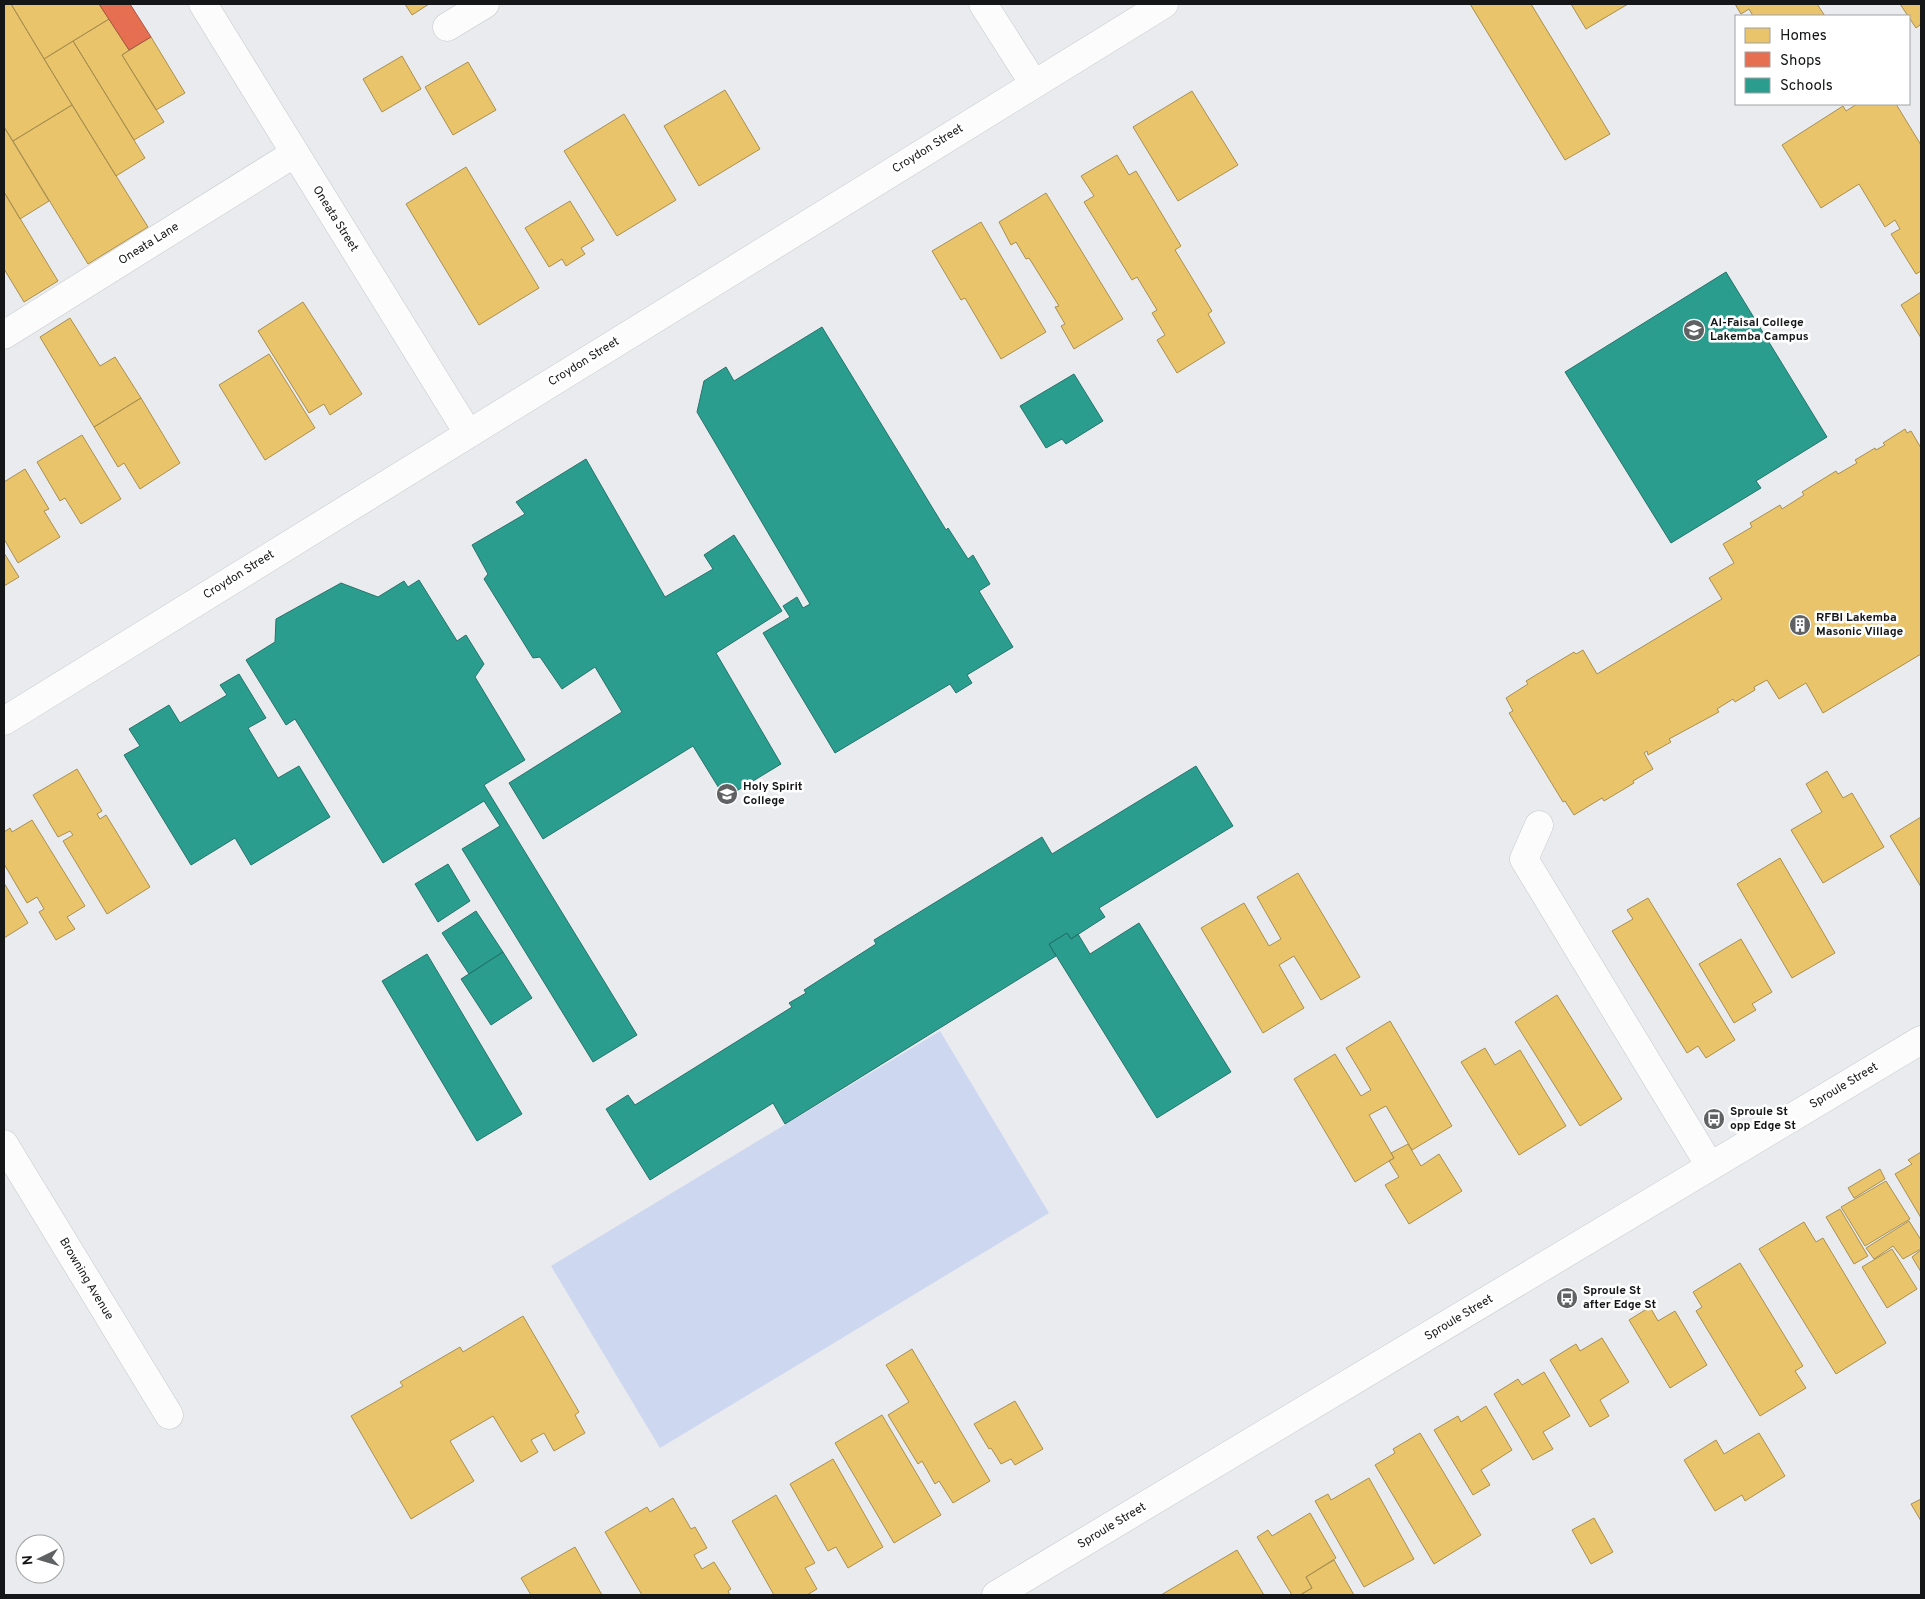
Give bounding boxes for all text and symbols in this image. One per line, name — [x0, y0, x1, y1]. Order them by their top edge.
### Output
legend — [1735, 15, 1910, 105]
text: Homes — [1780, 27, 1827, 46]
text: Shops — [1780, 52, 1821, 71]
text: Schools — [1780, 77, 1833, 96]
street label: Croydon Street — [889, 121, 967, 177]
street label: Oneata Street — [308, 183, 362, 255]
street label: Oneata Lane — [116, 219, 182, 269]
place label: Al-Faisal College Lakemba Campus — [1710, 315, 1809, 345]
school or university icon: Al-Faisal College Lakemba Campus — [1682, 318, 1706, 342]
street label: Croydon Street — [545, 334, 623, 390]
street label: Croydon Street — [200, 547, 278, 603]
place label: RFBI Lakemba Masonic Village — [1816, 610, 1904, 640]
building icon: RFBI Lakemba Masonic Village — [1788, 613, 1812, 637]
place label: Holy Spirit College — [743, 779, 803, 809]
school or university icon: Holy Spirit College — [715, 782, 739, 806]
street label: Sproule Street — [1807, 1059, 1881, 1113]
place label: Sproule St opp Edge St — [1730, 1104, 1796, 1134]
bus stop icon: Sproule St opp Edge St — [1702, 1107, 1726, 1131]
street label: Browning Avenue — [55, 1235, 117, 1323]
place label: Sproule St after Edge St — [1583, 1283, 1656, 1313]
bus stop icon: Sproule St after Edge St — [1555, 1286, 1579, 1310]
street label: Sproule Street — [1422, 1291, 1496, 1345]
street label: Sproule Street — [1075, 1499, 1149, 1553]
north arrow — [15, 1534, 65, 1584]
text: N — [20, 1554, 37, 1566]

